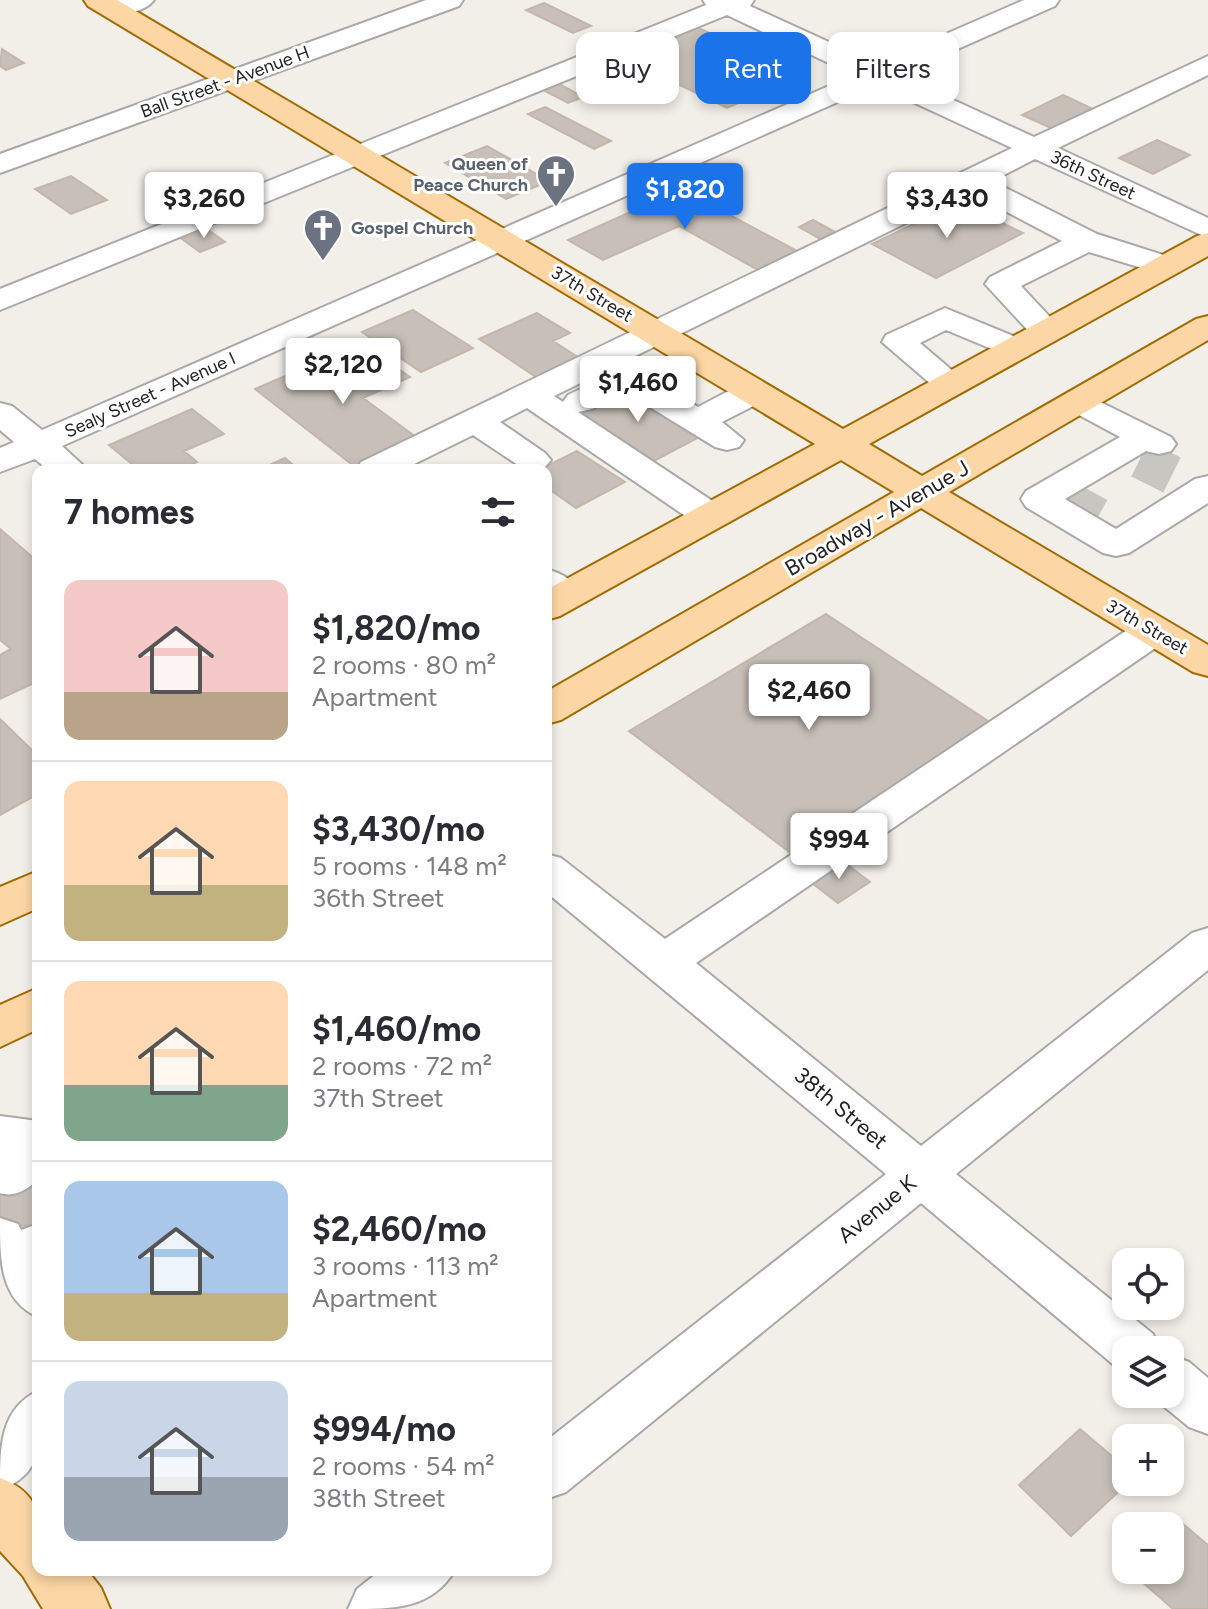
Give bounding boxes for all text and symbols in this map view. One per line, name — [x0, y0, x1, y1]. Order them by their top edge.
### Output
chip: Buy — [576, 32, 679, 104]
chip: Rent — [695, 32, 811, 104]
chip: Filters — [827, 32, 959, 104]
street label: Ball Street - Avenue H — [138, 41, 312, 123]
street label: 36th Street — [1047, 146, 1139, 204]
place label: Queen of Peace Church — [413, 153, 529, 196]
church icon: Queen of Peace Church — [535, 153, 577, 208]
pin: $1,820 — [620, 163, 750, 231]
pin: $3,260 — [139, 172, 269, 240]
pin: $3,430 — [882, 172, 1012, 240]
text: $1,820 — [645, 173, 725, 205]
text: $3,260 — [163, 182, 245, 214]
text: $3,430 — [905, 182, 989, 214]
church icon: Gospel Church — [302, 207, 344, 262]
place label: Gospel Church — [351, 217, 473, 239]
street label: 37th Street — [547, 261, 637, 327]
pin: $2,120 — [278, 338, 408, 406]
street label: Sealy Street - Avenue I — [61, 347, 239, 443]
text: $2,120 — [303, 348, 383, 380]
pin: $1,460 — [573, 356, 703, 424]
text: $1,460 — [598, 366, 678, 398]
street label: Broadway - Avenue J — [780, 454, 974, 582]
icon: filters — [476, 490, 520, 534]
text: 7 homes — [64, 492, 194, 533]
street label: 37th Street — [1102, 595, 1192, 659]
text: $1,820/mo — [312, 608, 481, 649]
icon: home — [128, 612, 224, 708]
text: 2 rooms · 80 m² — [312, 649, 496, 681]
pin: $2,460 — [744, 664, 874, 732]
text: $2,460 — [767, 674, 851, 706]
text: Apartment — [312, 681, 438, 713]
text: $3,430/mo — [312, 809, 485, 850]
icon: home — [128, 813, 224, 909]
pin: $994 — [792, 813, 886, 881]
text: $994 — [808, 823, 870, 855]
text: 5 rooms · 148 m² — [312, 850, 507, 882]
text: 36th Street — [312, 882, 444, 914]
text: $1,460/mo — [312, 1009, 481, 1050]
icon: home — [128, 1013, 224, 1109]
text: 2 rooms · 72 m² — [312, 1050, 492, 1082]
street label: 38th Street — [789, 1061, 893, 1155]
text: 37th Street — [312, 1082, 444, 1114]
street label: Avenue K — [832, 1169, 922, 1249]
text: $2,460/mo — [312, 1209, 487, 1250]
icon: home — [128, 1213, 224, 1309]
map controls — [1112, 1248, 1184, 1584]
button: locate — [1112, 1248, 1184, 1320]
text: 3 rooms · 113 m² — [312, 1250, 499, 1282]
text: Apartment — [312, 1282, 438, 1314]
button: layers — [1112, 1336, 1184, 1408]
text: $994/mo — [312, 1409, 456, 1450]
icon: home — [128, 1413, 224, 1509]
button: + — [1112, 1424, 1184, 1496]
text: 2 rooms · 54 m² — [312, 1450, 495, 1482]
text: 38th Street — [312, 1482, 446, 1514]
button: − — [1112, 1512, 1184, 1584]

